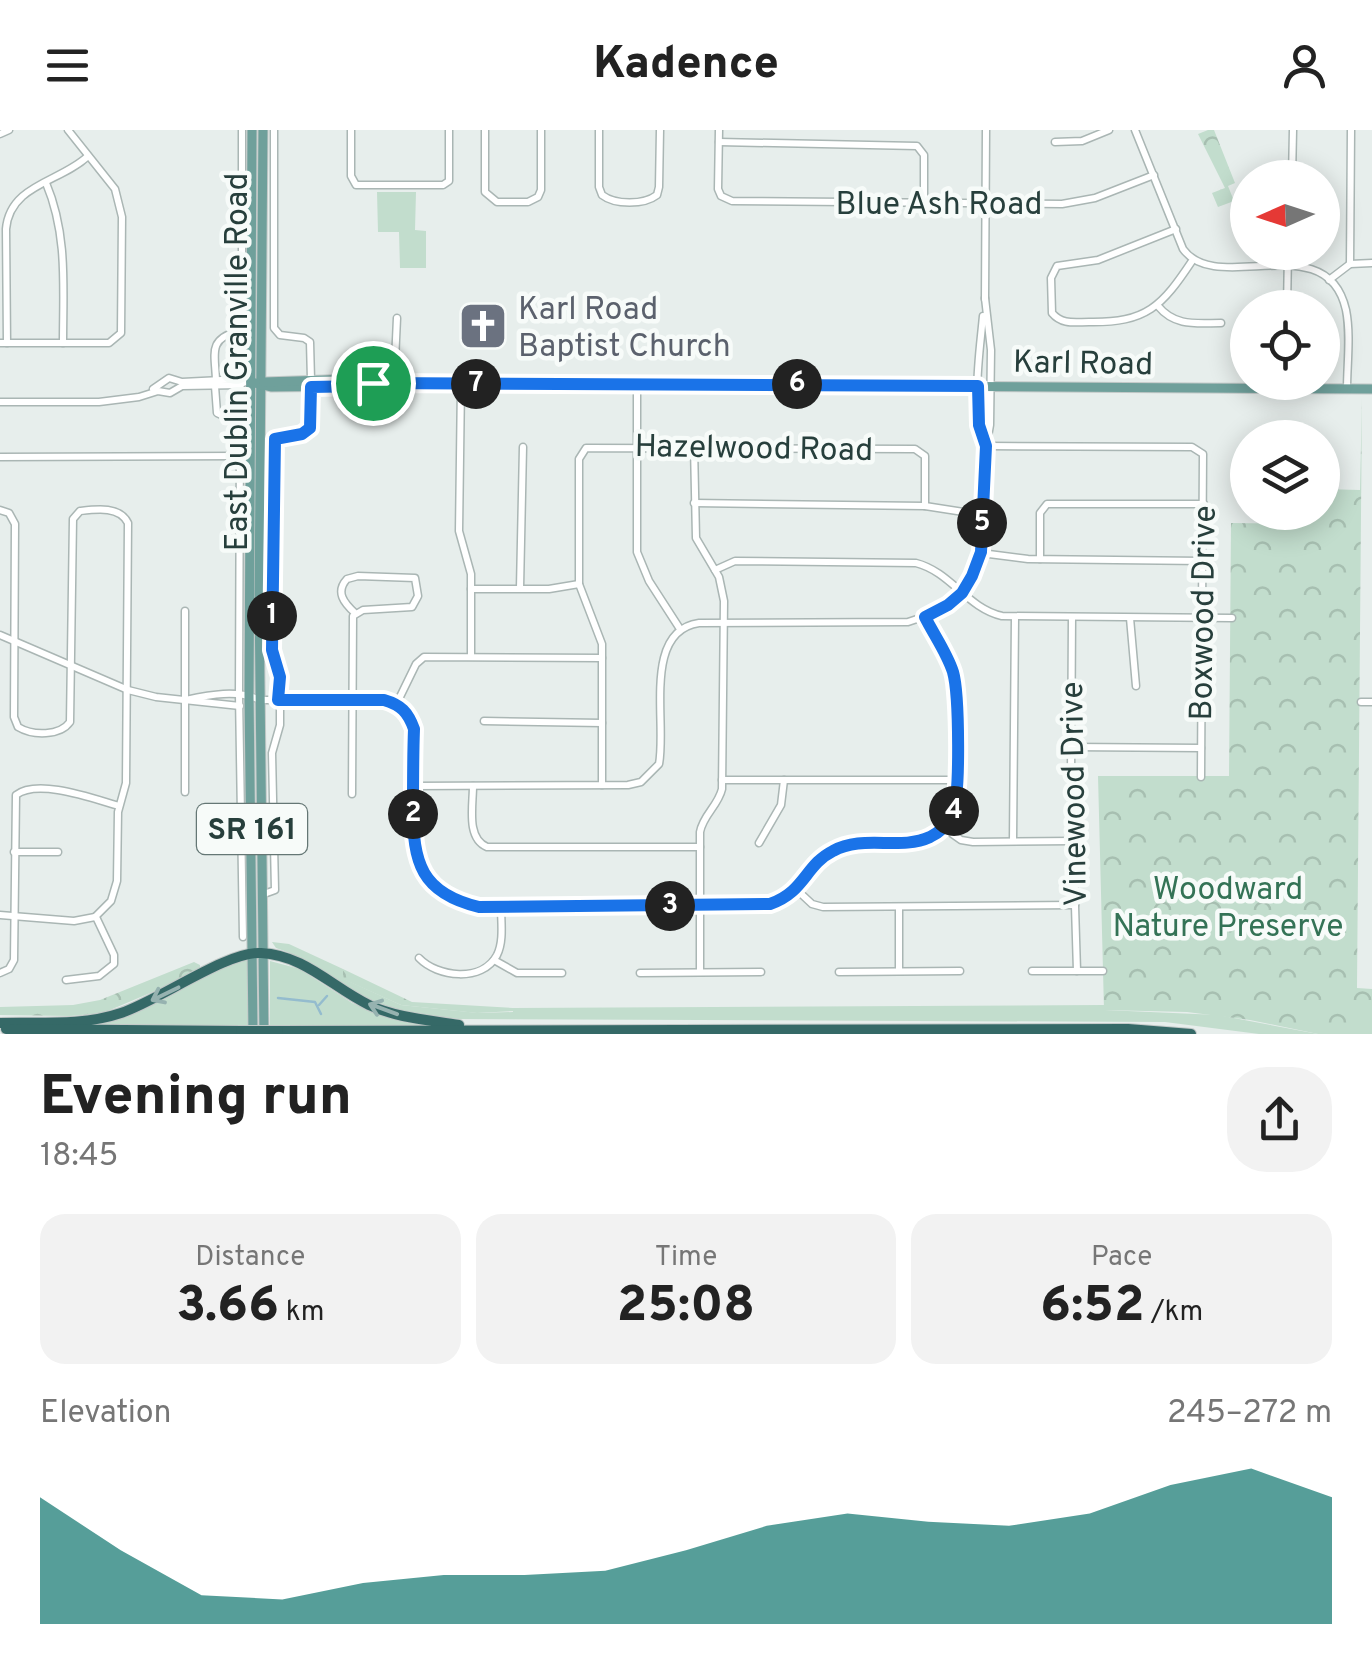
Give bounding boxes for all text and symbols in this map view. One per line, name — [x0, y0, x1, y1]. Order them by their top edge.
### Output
text: Kadence — [593, 37, 779, 94]
icon: menu — [40, 38, 95, 93]
icon: person — [1277, 38, 1332, 93]
north arrow — [1230, 160, 1340, 270]
map controls — [1230, 160, 1340, 530]
street label: East Dublin Granville Road — [219, 172, 259, 552]
street label: Blue Ash Road — [836, 186, 1042, 226]
button: locate — [1230, 290, 1340, 400]
place label: Karl Road Baptist Church — [518, 291, 731, 368]
church icon: Karl Road Baptist Church — [457, 300, 509, 352]
pin — [331, 341, 416, 426]
street label: Karl Road — [1013, 344, 1153, 386]
icon: arrive — [346, 356, 401, 411]
pin: 7 — [451, 359, 501, 409]
pin: 6 — [772, 359, 822, 409]
text: 7 — [468, 366, 484, 402]
text: 6 — [788, 366, 806, 402]
button: layers — [1230, 420, 1340, 530]
street label: Hazelwood Road — [634, 428, 874, 472]
pin: 5 — [957, 498, 1007, 548]
text: 5 — [973, 505, 991, 541]
street label: Boxwood Drive — [1183, 505, 1227, 721]
pin: 1 — [247, 591, 297, 641]
text: 1 — [266, 598, 278, 634]
street label: Vinewood Drive — [1054, 681, 1098, 907]
pin: 4 — [929, 786, 979, 836]
pin: 2 — [388, 789, 438, 839]
text: 4 — [945, 793, 963, 829]
text: 2 — [404, 796, 422, 832]
road number: SR 161 — [197, 804, 307, 854]
park label: Woodward Nature Preserve — [1112, 871, 1344, 948]
pin: 3 — [645, 881, 695, 931]
text: 3 — [662, 888, 678, 924]
one-way arrow — [151, 985, 181, 1004]
one-way arrow — [369, 999, 400, 1017]
text: Evening run — [40, 1064, 352, 1134]
button: share — [1227, 1067, 1332, 1172]
text: 18:45 — [40, 1137, 118, 1177]
text: Distance — [195, 1240, 305, 1276]
text: Time — [655, 1240, 717, 1276]
text: Pace — [1091, 1240, 1152, 1276]
text: 3.66 — [176, 1276, 279, 1339]
text: 25:08 — [617, 1276, 755, 1339]
text: 6:52 — [1040, 1276, 1145, 1339]
text: km — [279, 1295, 324, 1331]
text: /km — [1145, 1295, 1203, 1331]
text: Elevation — [40, 1394, 172, 1434]
text: 245–272 m — [1167, 1394, 1332, 1434]

